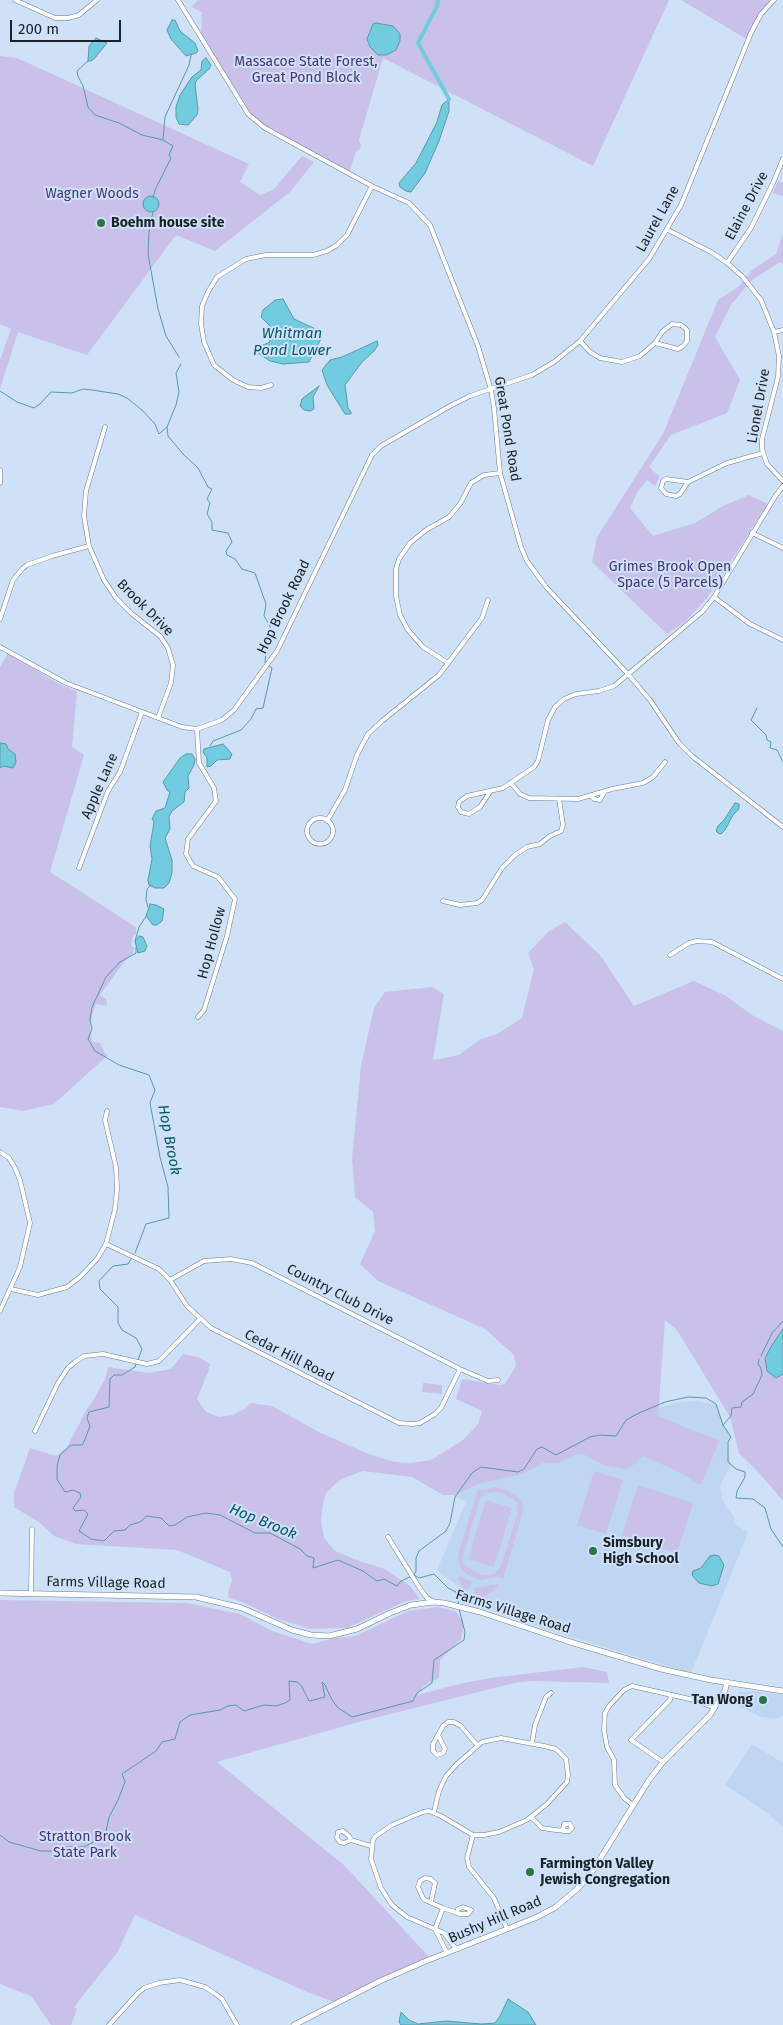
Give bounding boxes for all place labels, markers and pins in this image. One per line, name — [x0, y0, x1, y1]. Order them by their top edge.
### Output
place label: Boehm house site — [111, 215, 224, 231]
marker: Boehm house site — [95, 217, 107, 229]
place label: Simsbury High School — [603, 1535, 679, 1568]
marker: Simsbury High School — [587, 1545, 599, 1557]
place label: Tan Wong — [691, 1692, 753, 1708]
marker: Tan Wong — [757, 1694, 769, 1706]
place label: Farmington Valley Jewish Congregation — [540, 1856, 670, 1888]
marker: Farmington Valley Jewish Congregation — [524, 1866, 536, 1878]

